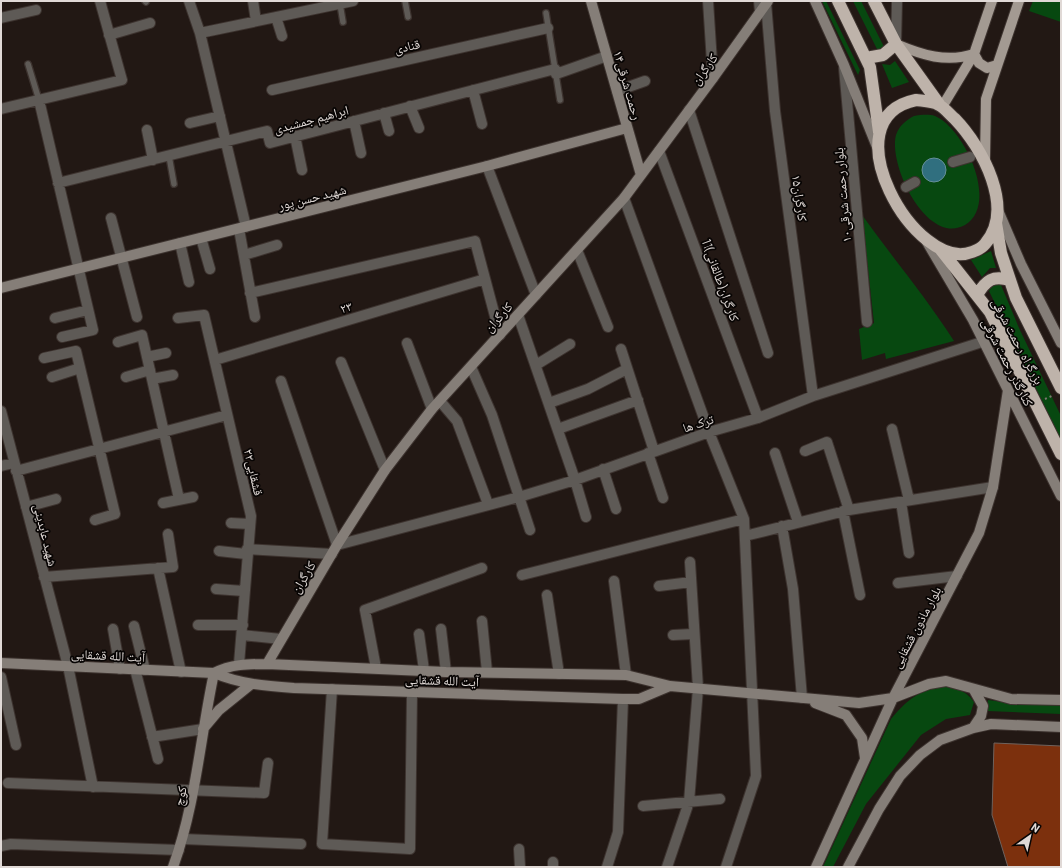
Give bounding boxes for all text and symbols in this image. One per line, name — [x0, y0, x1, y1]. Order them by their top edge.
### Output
street label: قنادی — [393, 35, 422, 58]
street label: ۱۴رحمت شرقی — [609, 48, 646, 122]
street label: کارگران — [687, 50, 722, 88]
street label: ابراهیم جمشیدی — [272, 101, 350, 138]
street label: ۱۰بلوار رحمت شرقی — [830, 147, 855, 243]
street label: ۱۵کارگران — [788, 174, 811, 223]
street label: شهید حسن پور — [275, 181, 348, 214]
street label: 11کارگران(طالقانی) — [698, 237, 744, 324]
street label: بزرگراه رحمت شرقی — [988, 295, 1047, 387]
street label: ۲۳ — [338, 298, 354, 316]
street label: کارگران — [480, 298, 517, 336]
street label: کنارگذر رحمت شرقی — [978, 315, 1037, 410]
street label: ترک ها — [681, 410, 716, 436]
street label: ۲۲قشقایی — [240, 447, 267, 497]
street label: شهید عابدینی — [30, 502, 61, 568]
street label: کارگران — [287, 557, 320, 597]
street label: بلوار ماذون قشقایی — [888, 583, 945, 671]
street label: آیت الله قشقایی — [71, 645, 146, 666]
street label: آیت الله قشقایی — [405, 671, 480, 690]
street label: کوچ — [170, 784, 192, 808]
north arrow — [1010, 816, 1050, 856]
text: N — [1029, 820, 1043, 835]

